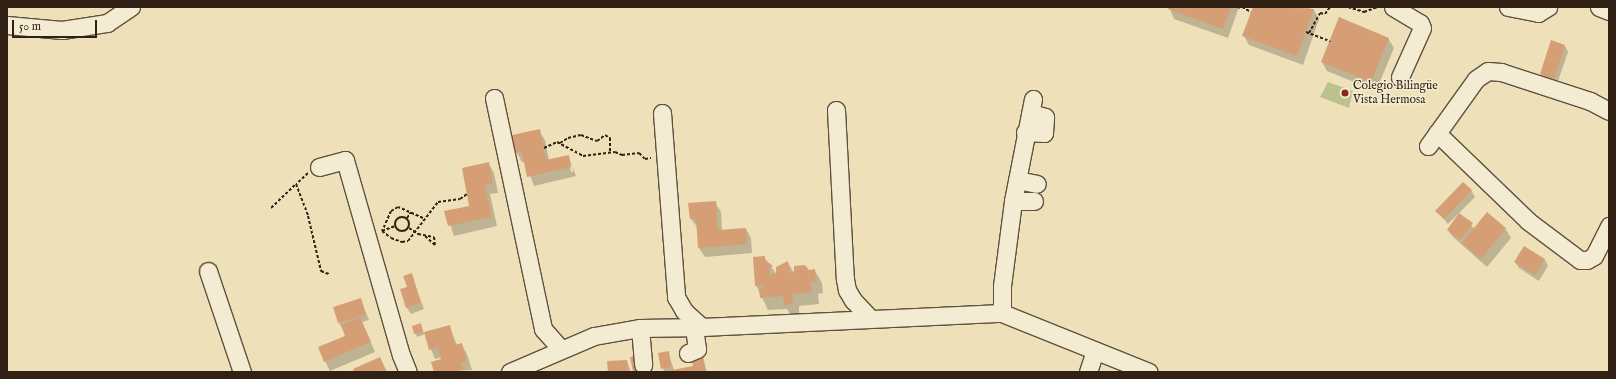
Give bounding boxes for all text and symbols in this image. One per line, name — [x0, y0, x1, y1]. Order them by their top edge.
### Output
scale bar — [14, 12, 99, 38]
text: 50 m — [19, 19, 41, 34]
place label: Colegio Bilingüe Vista Hermosa — [1353, 79, 1438, 107]
marker: Colegio Bilingüe Vista Hermosa — [1340, 88, 1350, 98]

